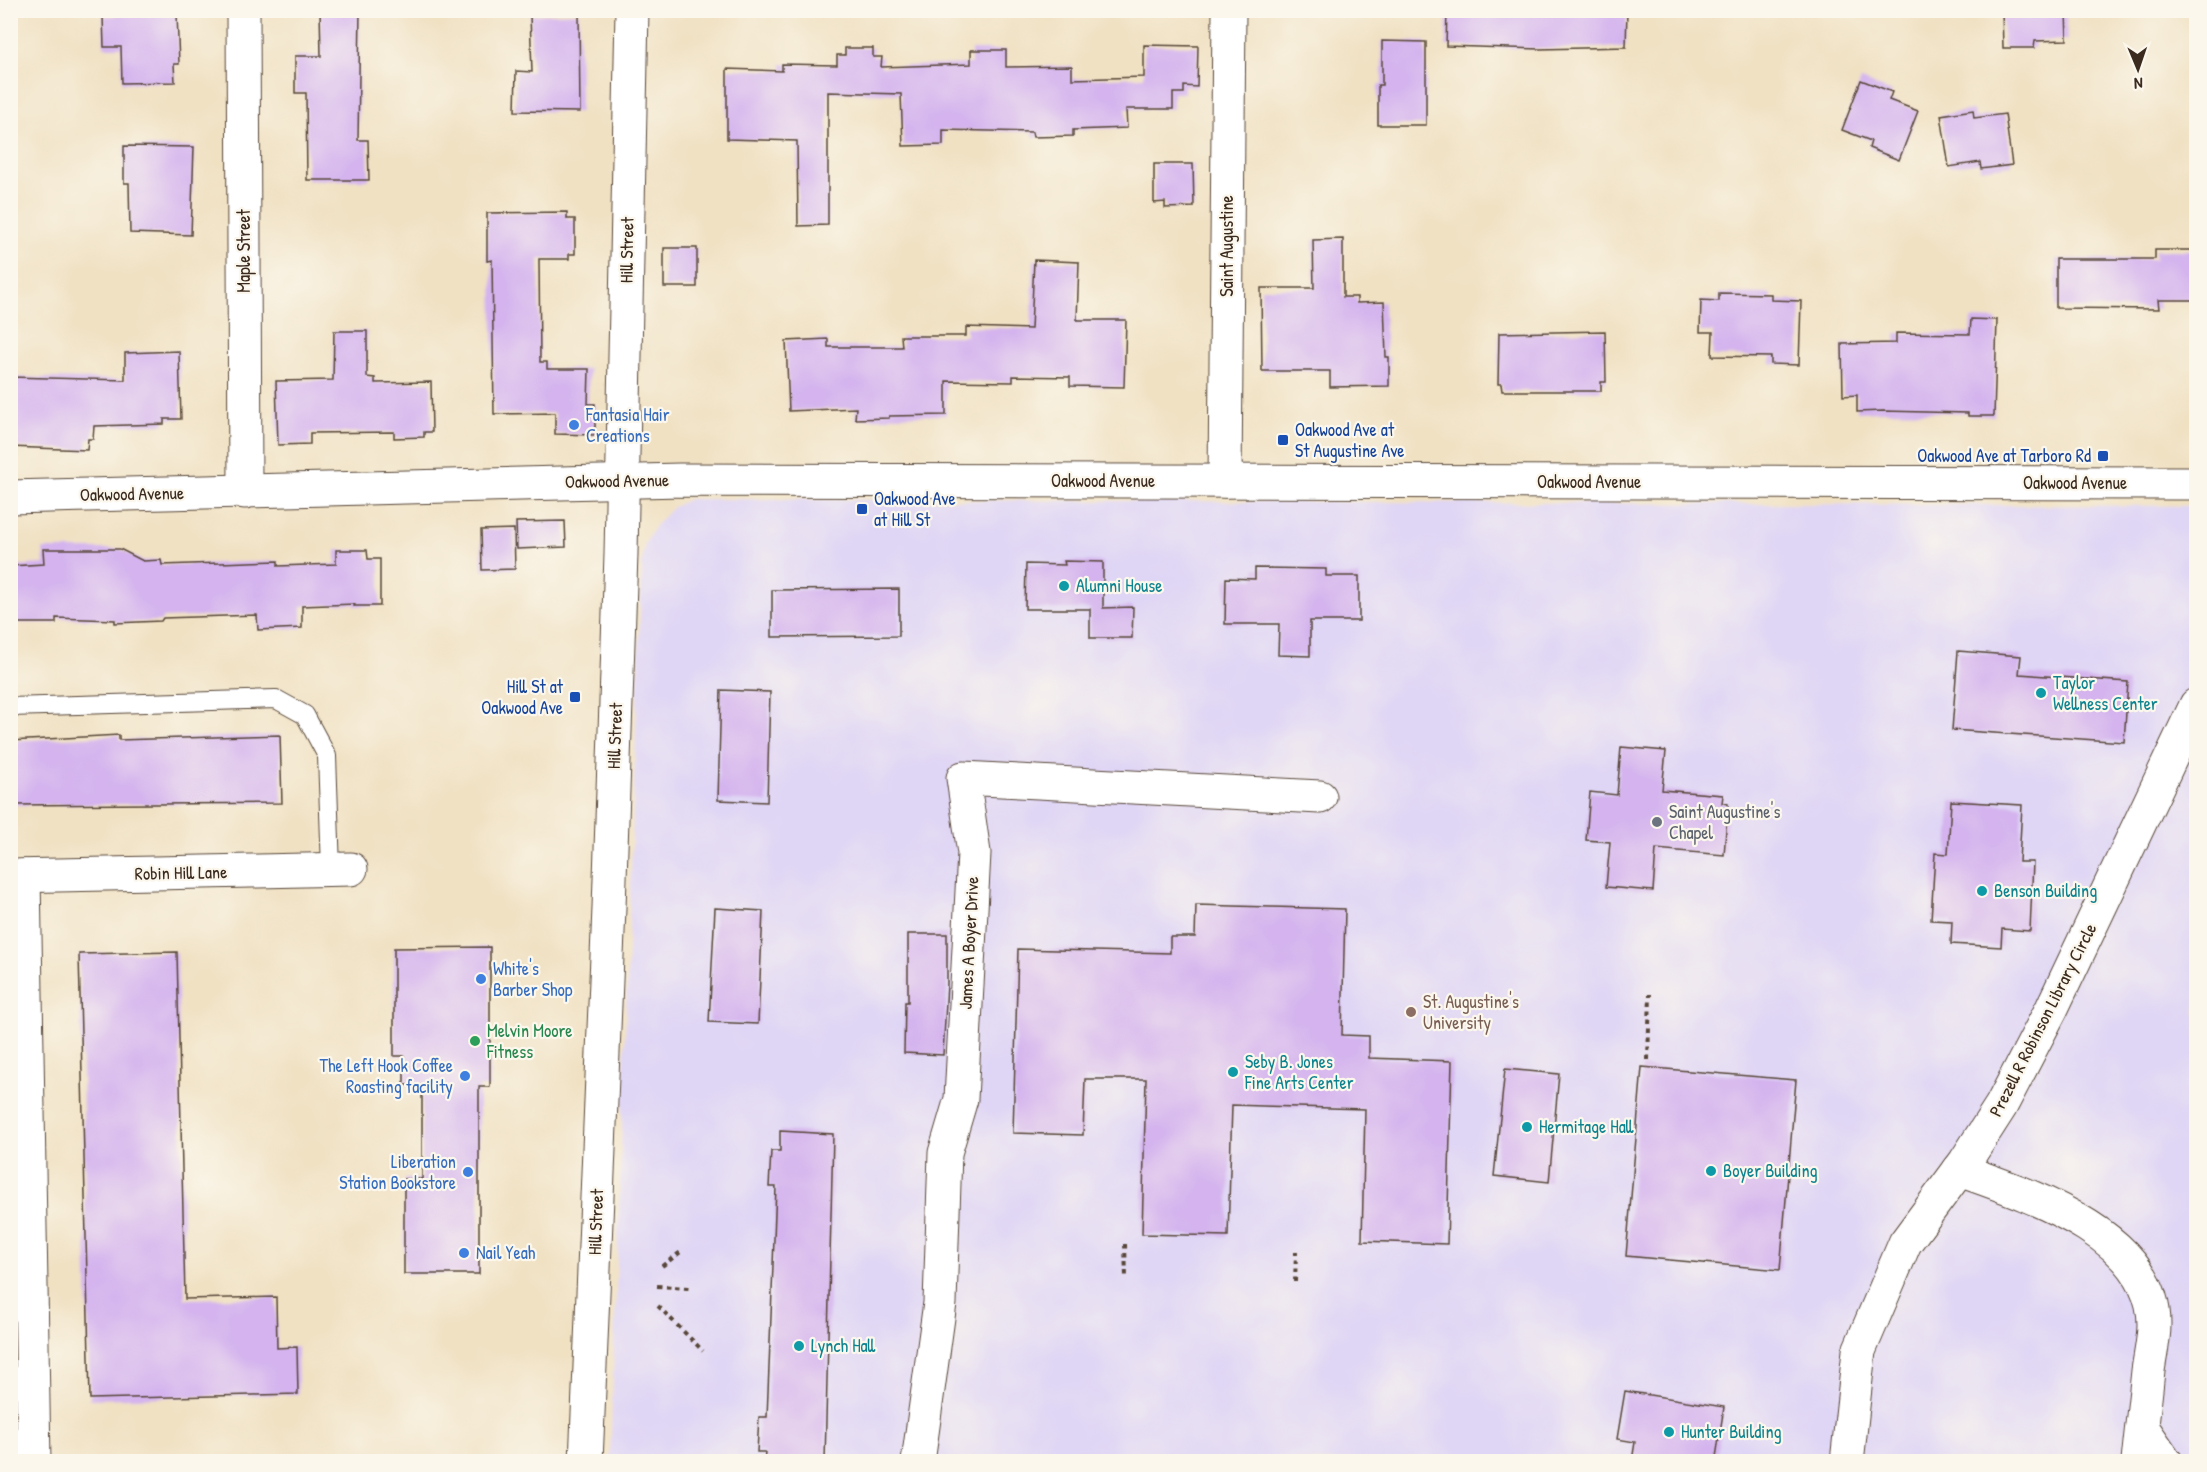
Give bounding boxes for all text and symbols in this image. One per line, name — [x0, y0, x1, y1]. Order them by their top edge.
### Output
north arrow — [2108, 39, 2168, 99]
text: N — [2133, 73, 2143, 95]
street label: Saint Augustine — [1214, 195, 1239, 297]
street label: Maple Street — [231, 208, 256, 293]
street label: Hill Street — [613, 216, 640, 283]
place label: Fantasia Hair Creations — [585, 402, 670, 448]
place label: Oakwood Ave at St Augustine Ave — [1295, 417, 1405, 463]
marker: Fantasia Hair Creations — [567, 418, 581, 432]
marker: Oakwood Ave at St Augustine Ave — [1276, 433, 1290, 447]
place label: Oakwood Ave at Tarboro Rd — [1917, 443, 2091, 468]
marker: Oakwood Ave at Tarboro Rd — [2096, 449, 2110, 463]
street label: Oakwood Avenue — [565, 467, 669, 494]
street label: Oakwood Avenue — [1051, 468, 1155, 493]
street label: Oakwood Avenue — [1537, 469, 1641, 494]
street label: Oakwood Avenue — [2023, 470, 2127, 495]
street label: Oakwood Avenue — [80, 480, 184, 507]
place label: Oakwood Ave at Hill St — [874, 486, 956, 532]
marker: Oakwood Ave at Hill St — [855, 502, 869, 516]
place label: Alumni House — [1076, 573, 1162, 598]
marker: Alumni House — [1057, 579, 1071, 593]
place label: Taylor Wellness Center — [2053, 670, 2158, 716]
place label: Hill St at Oakwood Ave — [481, 674, 564, 720]
marker: Taylor Wellness Center — [2034, 686, 2048, 700]
marker: Hill St at Oakwood Ave — [568, 690, 582, 704]
street label: Hill Street — [601, 702, 628, 770]
place label: Saint Augustine's Chapel — [1669, 799, 1780, 845]
marker: Saint Augustine's Chapel — [1650, 815, 1664, 829]
street label: Robin Hill Lane — [134, 859, 227, 886]
street label: James A Boyer Drive — [953, 876, 984, 1010]
place label: Benson Building — [1994, 878, 2097, 903]
marker: Benson Building — [1975, 884, 1989, 898]
street label: Prezell R Robinson Library Circle — [1983, 919, 2102, 1121]
place label: White's Barber Shop — [493, 956, 573, 1002]
marker: White's Barber Shop — [474, 972, 488, 986]
place label: St. Augustine's University — [1423, 989, 1519, 1035]
marker: St. Augustine's University — [1404, 1005, 1418, 1019]
place label: Melvin Moore Fitness — [486, 1018, 572, 1064]
marker: Melvin Moore Fitness — [468, 1034, 482, 1048]
place label: Seby B. Jones Fine Arts Center — [1244, 1049, 1354, 1095]
place label: The Left Hook Coffee Roasting facility — [320, 1053, 453, 1099]
marker: Seby B. Jones Fine Arts Center — [1226, 1065, 1240, 1079]
marker: The Left Hook Coffee Roasting facility — [458, 1069, 472, 1083]
place label: Hermitage Hall — [1539, 1114, 1634, 1139]
marker: Hermitage Hall — [1520, 1120, 1534, 1134]
place label: Liberation Station Bookstore — [339, 1149, 456, 1195]
place label: Boyer Building — [1723, 1158, 1818, 1183]
marker: Boyer Building — [1704, 1164, 1718, 1178]
marker: Liberation Station Bookstore — [461, 1165, 475, 1179]
street label: Hill Street — [582, 1188, 609, 1256]
place label: Nail Yeah — [476, 1240, 536, 1265]
marker: Nail Yeah — [457, 1246, 471, 1260]
place label: Lynch Hall — [811, 1333, 876, 1358]
marker: Lynch Hall — [792, 1339, 806, 1353]
place label: Hunter Building — [1681, 1419, 1782, 1444]
marker: Hunter Building — [1662, 1425, 1676, 1439]

